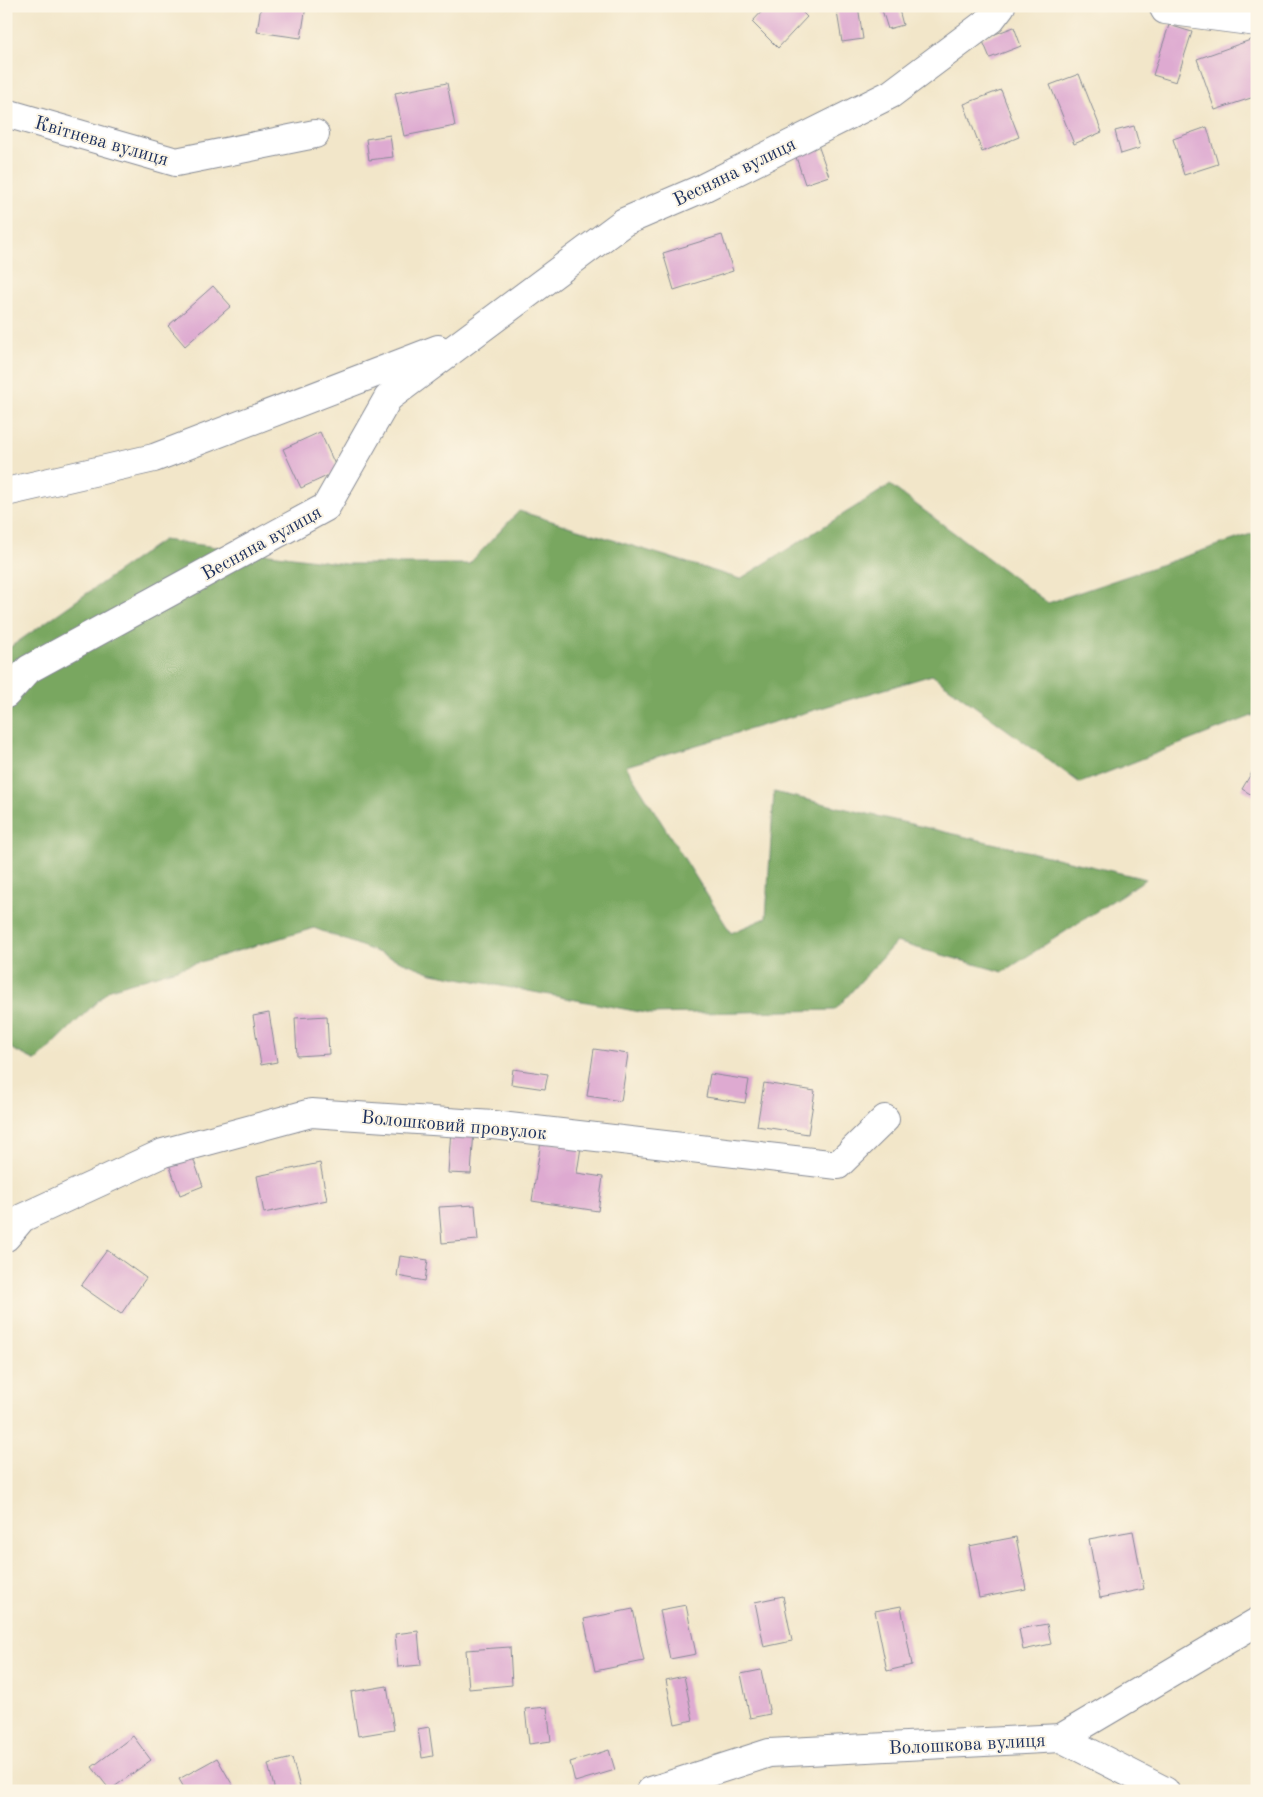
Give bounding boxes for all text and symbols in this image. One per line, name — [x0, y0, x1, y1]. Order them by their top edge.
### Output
street label: Квітнева вулиця — [32, 114, 170, 171]
street label: Весняна вулиця — [671, 135, 799, 211]
street label: Весняна вулиця — [199, 503, 325, 585]
street label: Волошковий провулок — [360, 1109, 548, 1144]
street label: Волошкова вулиця — [888, 1732, 1046, 1759]

